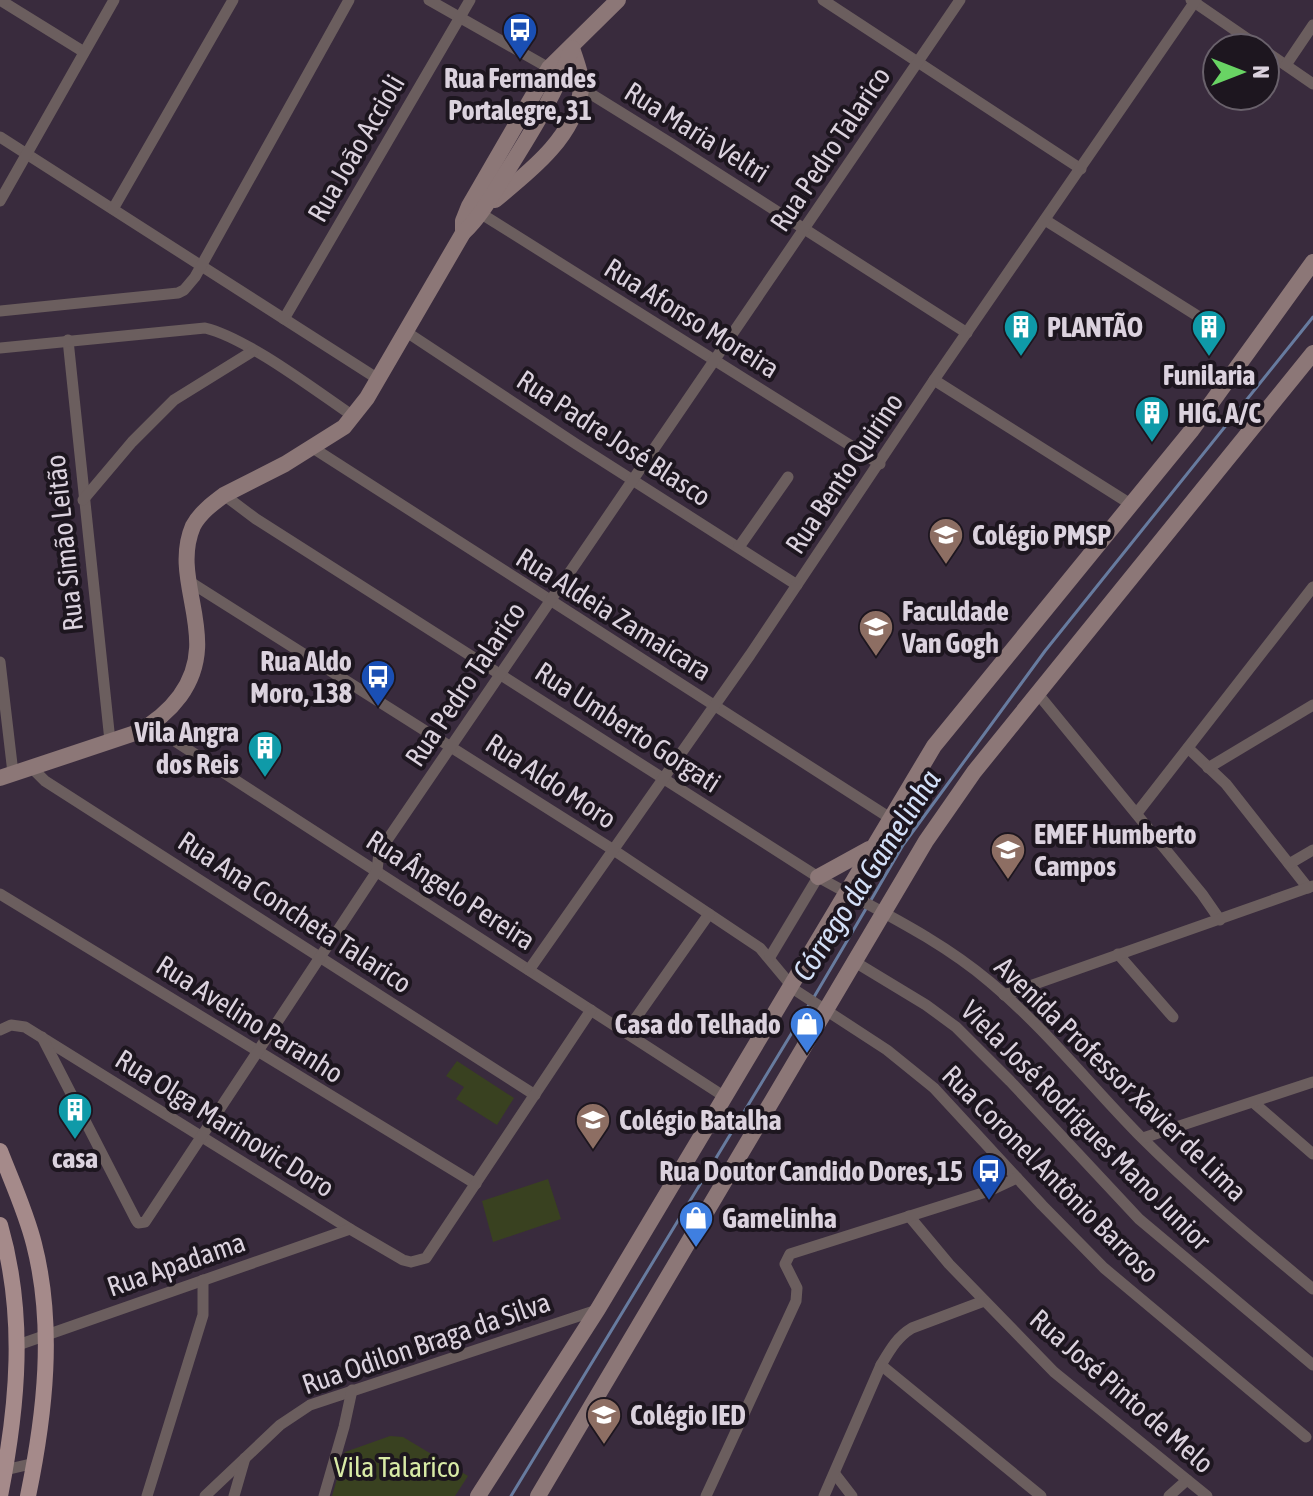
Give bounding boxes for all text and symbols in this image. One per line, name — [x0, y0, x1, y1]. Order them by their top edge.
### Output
bus stop icon: Rua Fernandes Portalegre, 31 — [501, 11, 539, 61]
north arrow — [1201, 32, 1281, 112]
street label: Rua Pedro Talarico — [763, 61, 897, 237]
place label: Rua Fernandes Portalegre, 31 — [444, 62, 596, 126]
text: N — [1248, 66, 1274, 78]
street label: Rua João Accioli — [301, 69, 411, 227]
street label: Rua Maria Veltri — [619, 75, 775, 189]
street label: Rua Afonso Moreira — [599, 252, 785, 384]
building icon: PLANTÃO — [1002, 308, 1040, 358]
building icon: Funilaria — [1190, 308, 1228, 358]
place label: PLANTÃO — [1047, 311, 1143, 343]
place label: Funilaria — [1163, 359, 1255, 391]
street label: Rua Padre José Blasco — [511, 363, 717, 513]
street label: Rua Bento Quirino — [779, 387, 909, 559]
building icon: HIG. A/C — [1133, 394, 1171, 444]
place label: HIG. A/C — [1178, 397, 1261, 429]
street label: Rua Simão Leitão — [39, 453, 89, 633]
school or university icon: Colégio PMSP — [927, 516, 965, 566]
place label: Colégio PMSP — [972, 519, 1111, 551]
street label: Rua Aldeia Zamaicara — [511, 541, 717, 687]
place label: Faculdade Van Gogh — [901, 595, 1009, 659]
street label: Rua Pedro Talarico — [398, 596, 532, 772]
school or university icon: Faculdade Van Gogh — [857, 608, 895, 658]
place label: Rua Aldo Moro, 138 — [250, 645, 352, 709]
street label: Rua Umberto Gorgati — [529, 655, 727, 799]
bus stop icon: Rua Aldo Moro, 138 — [359, 658, 397, 708]
place label: Vila Angra dos Reis — [134, 716, 239, 780]
street label: Rua Aldo Moro — [480, 727, 622, 835]
building icon: Vila Angra dos Reis — [246, 729, 284, 779]
water label: Córrego da Gamelinha — [785, 763, 947, 987]
place label: EMEF Humberto Campos — [1034, 818, 1197, 882]
street label: Rua Ângelo Pereira — [361, 824, 541, 956]
street label: Rua Ana Concheta Talarico — [172, 825, 418, 999]
school or university icon: EMEF Humberto Campos — [989, 831, 1027, 881]
street label: Rua Avelino Paranho — [151, 949, 349, 1089]
street label: Avenida Professor Xavier de Lima — [989, 950, 1253, 1208]
street label: Viela José Rodrigues Mano Junior — [955, 994, 1218, 1257]
shop icon: Casa do Telhado — [788, 1005, 826, 1055]
place label: Casa do Telhado — [615, 1008, 781, 1040]
street label: Rua Olga Marinovic Doro — [110, 1043, 340, 1203]
street label: Rua Coronel Antônio Barroso — [936, 1059, 1166, 1289]
building icon: casa — [56, 1091, 94, 1141]
school or university icon: Colégio Batalha — [574, 1101, 612, 1151]
place label: Colégio Batalha — [619, 1104, 782, 1136]
place label: casa — [52, 1142, 98, 1174]
bus stop icon: Rua Doutor Candido Dores, 15 — [970, 1152, 1008, 1202]
place label: Rua Doutor Candido Dores, 15 — [659, 1155, 963, 1187]
shop icon: Gamelinha — [677, 1199, 715, 1249]
place label: Gamelinha — [722, 1202, 837, 1234]
street label: Rua Apadama — [103, 1225, 249, 1303]
street label: Rua Odilon Braga da Silva — [298, 1286, 554, 1400]
street label: Rua José Pinto de Melo — [1024, 1303, 1220, 1479]
school or university icon: Colégio IED — [585, 1396, 623, 1446]
place label: Colégio IED — [630, 1399, 746, 1431]
park label: Vila Talarico — [334, 1451, 460, 1483]

